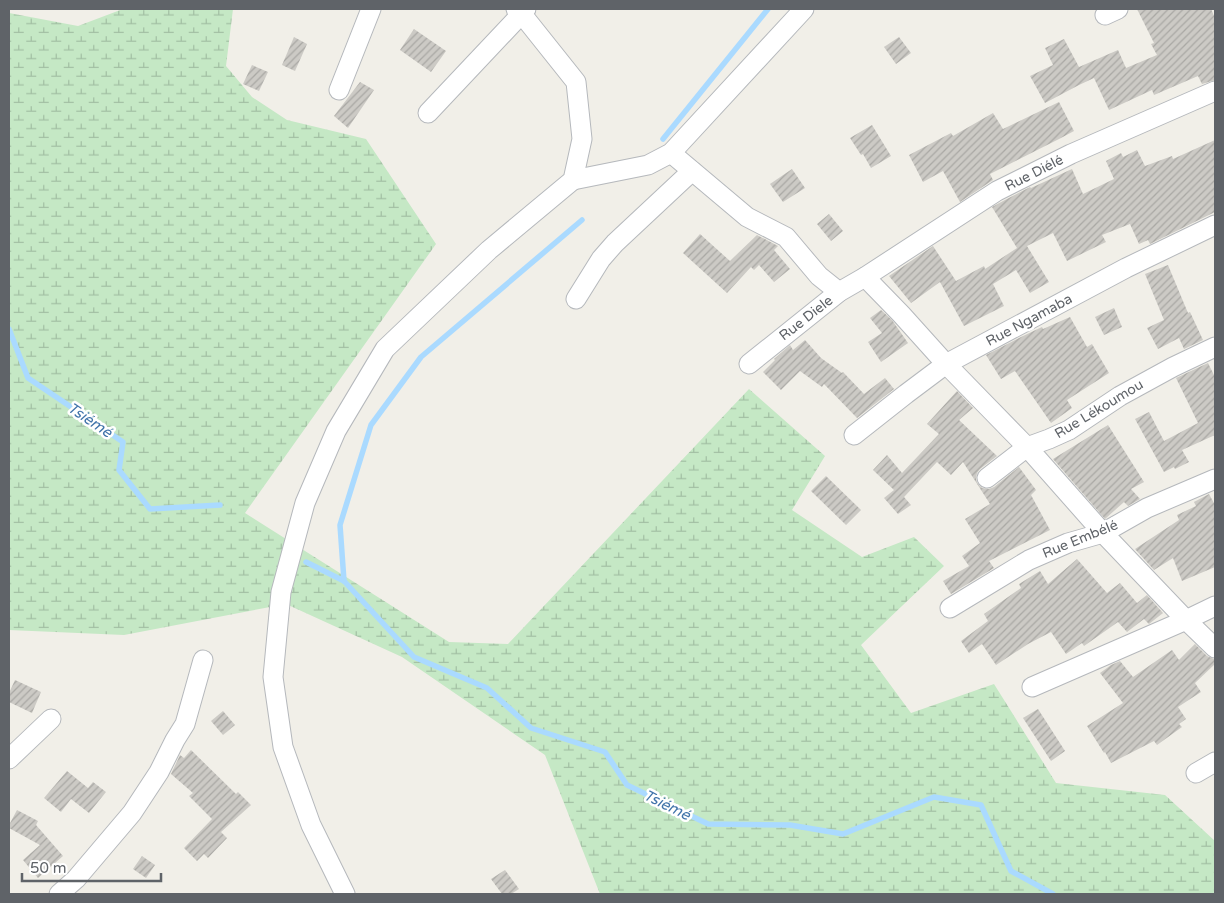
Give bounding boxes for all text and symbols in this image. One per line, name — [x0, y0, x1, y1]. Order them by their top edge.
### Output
street label: Rue Diélé — [1002, 151, 1066, 195]
street label: Rue Ngamaba — [983, 290, 1075, 350]
street label: Rue Diele — [776, 292, 836, 344]
street label: Rue Lékoumou — [1052, 376, 1146, 442]
water label: Tsiémé — [64, 399, 117, 442]
street label: Rue Embélé — [1040, 516, 1120, 562]
water label: Tsiémé — [641, 786, 695, 825]
scale bar — [22, 850, 161, 882]
text: 50 m — [30, 859, 67, 877]

